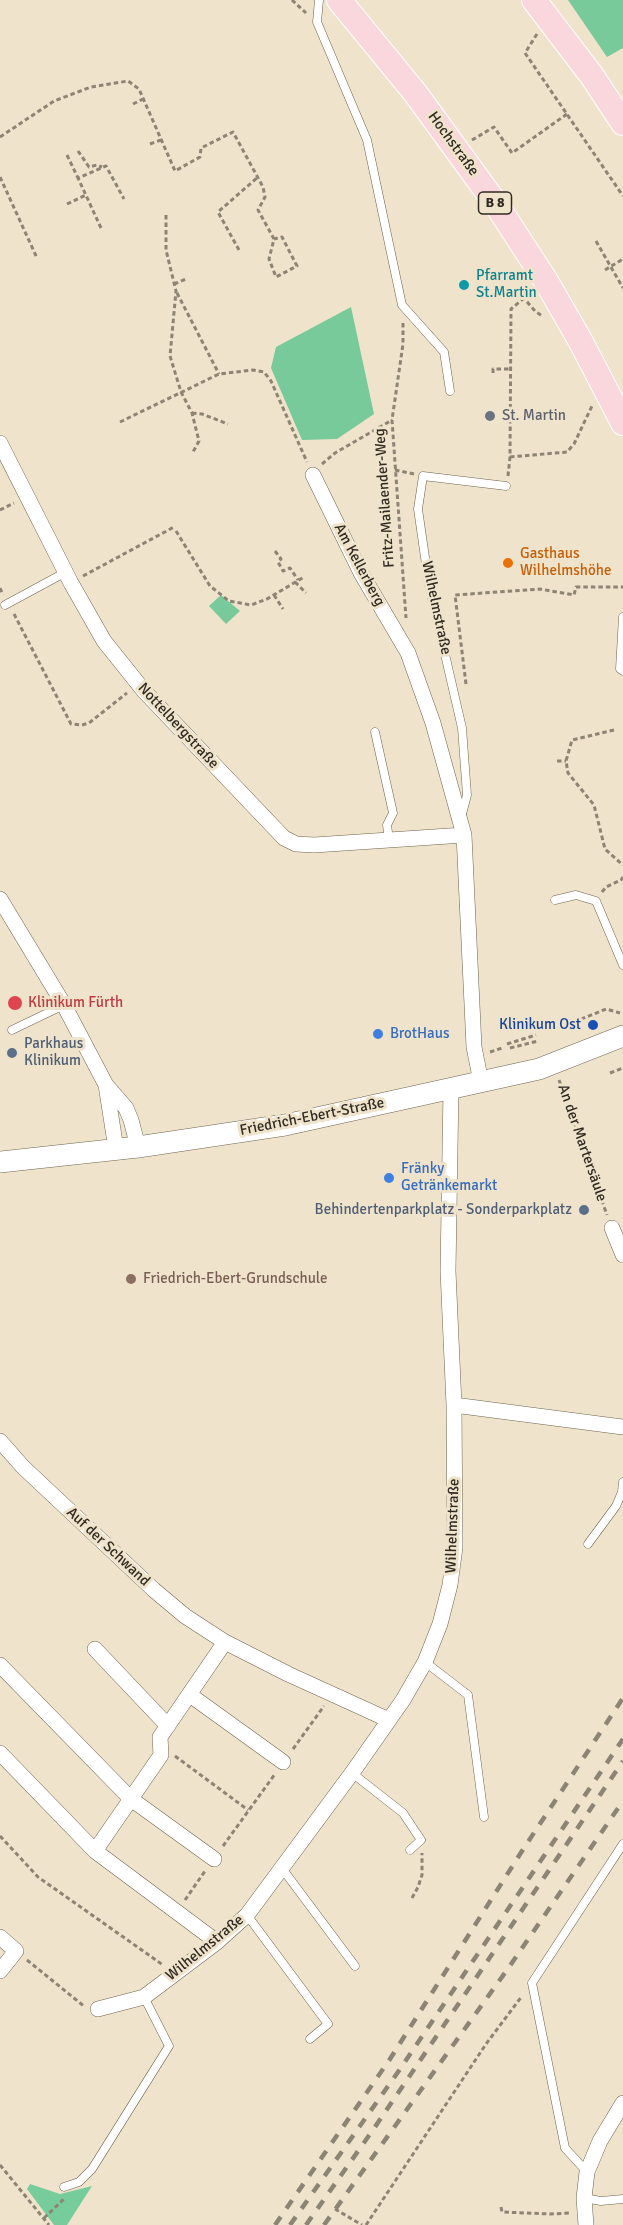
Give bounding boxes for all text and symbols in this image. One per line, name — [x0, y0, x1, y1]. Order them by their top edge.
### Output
street label: Hochstraße — [424, 108, 482, 180]
road number: B 8 — [478, 192, 512, 214]
place label: Pfarramt St.Martin — [476, 267, 537, 302]
marker: Pfarramt St.Martin — [457, 278, 471, 292]
place label: St. Martin — [502, 407, 566, 425]
marker: St. Martin — [483, 409, 497, 423]
street label: Fritz-Mailaender-Weg — [371, 428, 399, 568]
street label: Am Kellerberg — [330, 521, 388, 609]
place label: Gasthaus Wilhelmshöhe — [520, 545, 611, 580]
marker: Gasthaus Wilhelmshöhe — [501, 556, 515, 570]
street label: Wilhelmstraße — [417, 560, 455, 656]
street label: Nottelbergstraße — [134, 679, 222, 773]
marker: Klinikum Fürth — [6, 994, 24, 1012]
place label: Klinikum Fürth — [28, 994, 123, 1012]
place label: Klinikum Ost — [499, 1016, 581, 1034]
marker: Klinikum Ost — [586, 1018, 600, 1032]
place label: BrotHaus — [390, 1025, 449, 1043]
marker: BrotHaus — [371, 1027, 385, 1041]
place label: Parkhaus Klinikum — [24, 1035, 83, 1070]
marker: Parkhaus Klinikum — [5, 1046, 19, 1060]
street label: An der Martersäule — [554, 1082, 610, 1204]
street label: Friedrich-Ebert-Straße — [238, 1094, 386, 1140]
place label: Fränky Getränkemarkt — [401, 1160, 497, 1195]
marker: Fränky Getränkemarkt — [382, 1171, 396, 1185]
place label: Behindertenparkplatz - Sonderparkplatz — [315, 1201, 572, 1219]
marker: Behindertenparkplatz - Sonderparkplatz — [577, 1203, 591, 1217]
place label: Friedrich-Ebert-Grundschule — [143, 1270, 328, 1288]
marker: Friedrich-Ebert-Grundschule — [124, 1272, 138, 1286]
street label: Wilhelmstraße — [442, 1478, 464, 1574]
street label: Auf der Schwand — [63, 1504, 153, 1590]
street label: Wilhelmstraße — [162, 1911, 248, 1985]

